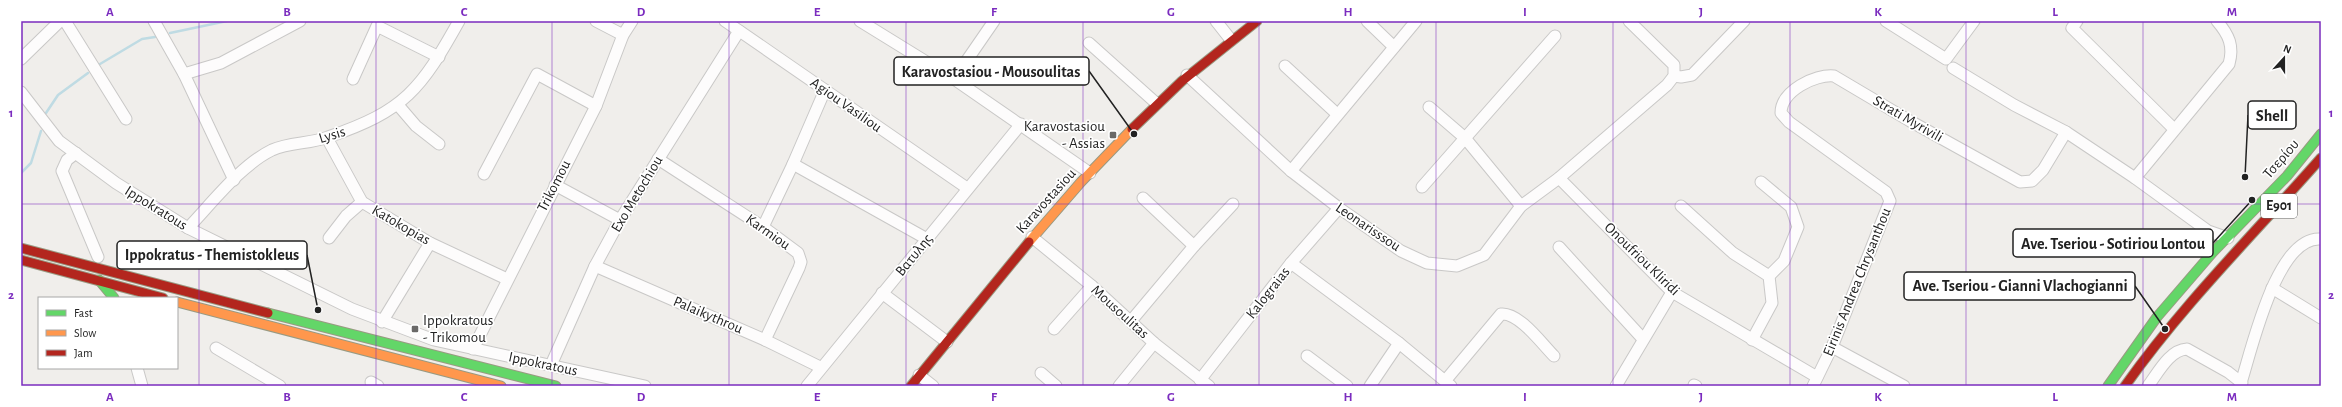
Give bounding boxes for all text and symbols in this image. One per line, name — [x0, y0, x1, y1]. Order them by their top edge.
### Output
text: A — [106, 6, 114, 19]
text: B — [283, 6, 291, 19]
text: C — [461, 6, 468, 19]
text: D — [637, 6, 646, 19]
text: E — [814, 6, 821, 19]
text: F — [991, 6, 998, 19]
text: G — [1167, 6, 1175, 19]
text: H — [1343, 6, 1353, 19]
text: I — [1523, 6, 1527, 19]
text: J — [1699, 6, 1703, 19]
text: K — [1874, 6, 1882, 19]
text: L — [2052, 6, 2058, 19]
text: M — [2227, 6, 2237, 19]
north arrow — [2264, 38, 2304, 78]
text: N — [2282, 43, 2293, 56]
callout: Karavostasiou - Mousoulitas — [894, 57, 1089, 85]
text: Karavostasiou - Mousoulitas — [902, 64, 1080, 80]
street label: Agiou Vasiliou — [808, 75, 885, 135]
street label: Strati Myrivili — [1870, 93, 1946, 145]
callout: Shell — [2248, 101, 2296, 129]
text: 1 — [9, 107, 13, 120]
text: 1 — [2329, 107, 2333, 120]
text: Shell — [2256, 108, 2288, 124]
place label: Karavostasiou - Assias — [1024, 119, 1105, 151]
street label: Lysis — [317, 124, 347, 146]
marker: Karavostasiou - Assias — [1108, 130, 1118, 140]
street label: Τσερίου — [2260, 137, 2302, 181]
street label: Exo Metochiou — [608, 153, 666, 235]
street label: Trikomou — [535, 157, 573, 214]
street label: Karavostasiou — [1013, 166, 1079, 236]
street label: Ippokratous — [122, 183, 190, 233]
road number: E901 — [2261, 194, 2297, 218]
street label: Leonarisssou — [1333, 200, 1403, 254]
street label: Katokopias — [369, 202, 433, 248]
street label: Eirinis Andrea Chrysanthou — [1820, 205, 1894, 358]
street label: Karmiou — [743, 211, 793, 253]
street label: Onoufriou Kliridi — [1602, 220, 1682, 298]
callout: Ave. Tseriou - Sotiriou Lontou — [2013, 229, 2213, 257]
street label: Βατυλης — [893, 231, 935, 279]
text: Ave. Tseriou - Sotiriou Lontou — [2021, 236, 2206, 252]
callout: Ippokratus - Themistokleus — [117, 241, 307, 269]
text: Ippokratus - Themistokleus — [125, 247, 299, 263]
street label: Kalograias — [1243, 264, 1293, 322]
callout: Ave. Tseriou - Gianni Vlachogianni — [1904, 272, 2135, 300]
text: Ave. Tseriou - Gianni Vlachogianni — [1912, 278, 2128, 294]
street label: Mousoulitas — [1088, 282, 1152, 342]
text: 2 — [8, 289, 14, 302]
text: 2 — [2328, 289, 2334, 302]
street label: Palaikythrou — [671, 294, 745, 337]
legend — [38, 297, 178, 369]
text: Fast — [74, 307, 93, 319]
place label: Ippokratous - Trikomou — [423, 313, 493, 345]
marker: Ippokratous - Trikomou — [410, 324, 420, 334]
text: Slow — [74, 327, 96, 339]
text: Jam — [74, 347, 93, 359]
street label: Ippokratous — [507, 349, 579, 379]
text: A — [106, 391, 114, 404]
text: B — [283, 391, 291, 404]
text: C — [461, 391, 468, 404]
text: D — [637, 391, 646, 404]
text: E — [814, 391, 821, 404]
text: F — [991, 391, 998, 404]
text: G — [1167, 391, 1175, 404]
text: H — [1343, 391, 1353, 404]
text: I — [1523, 391, 1527, 404]
text: J — [1699, 391, 1703, 404]
text: K — [1874, 391, 1882, 404]
text: L — [2052, 391, 2058, 404]
text: M — [2227, 391, 2237, 404]

